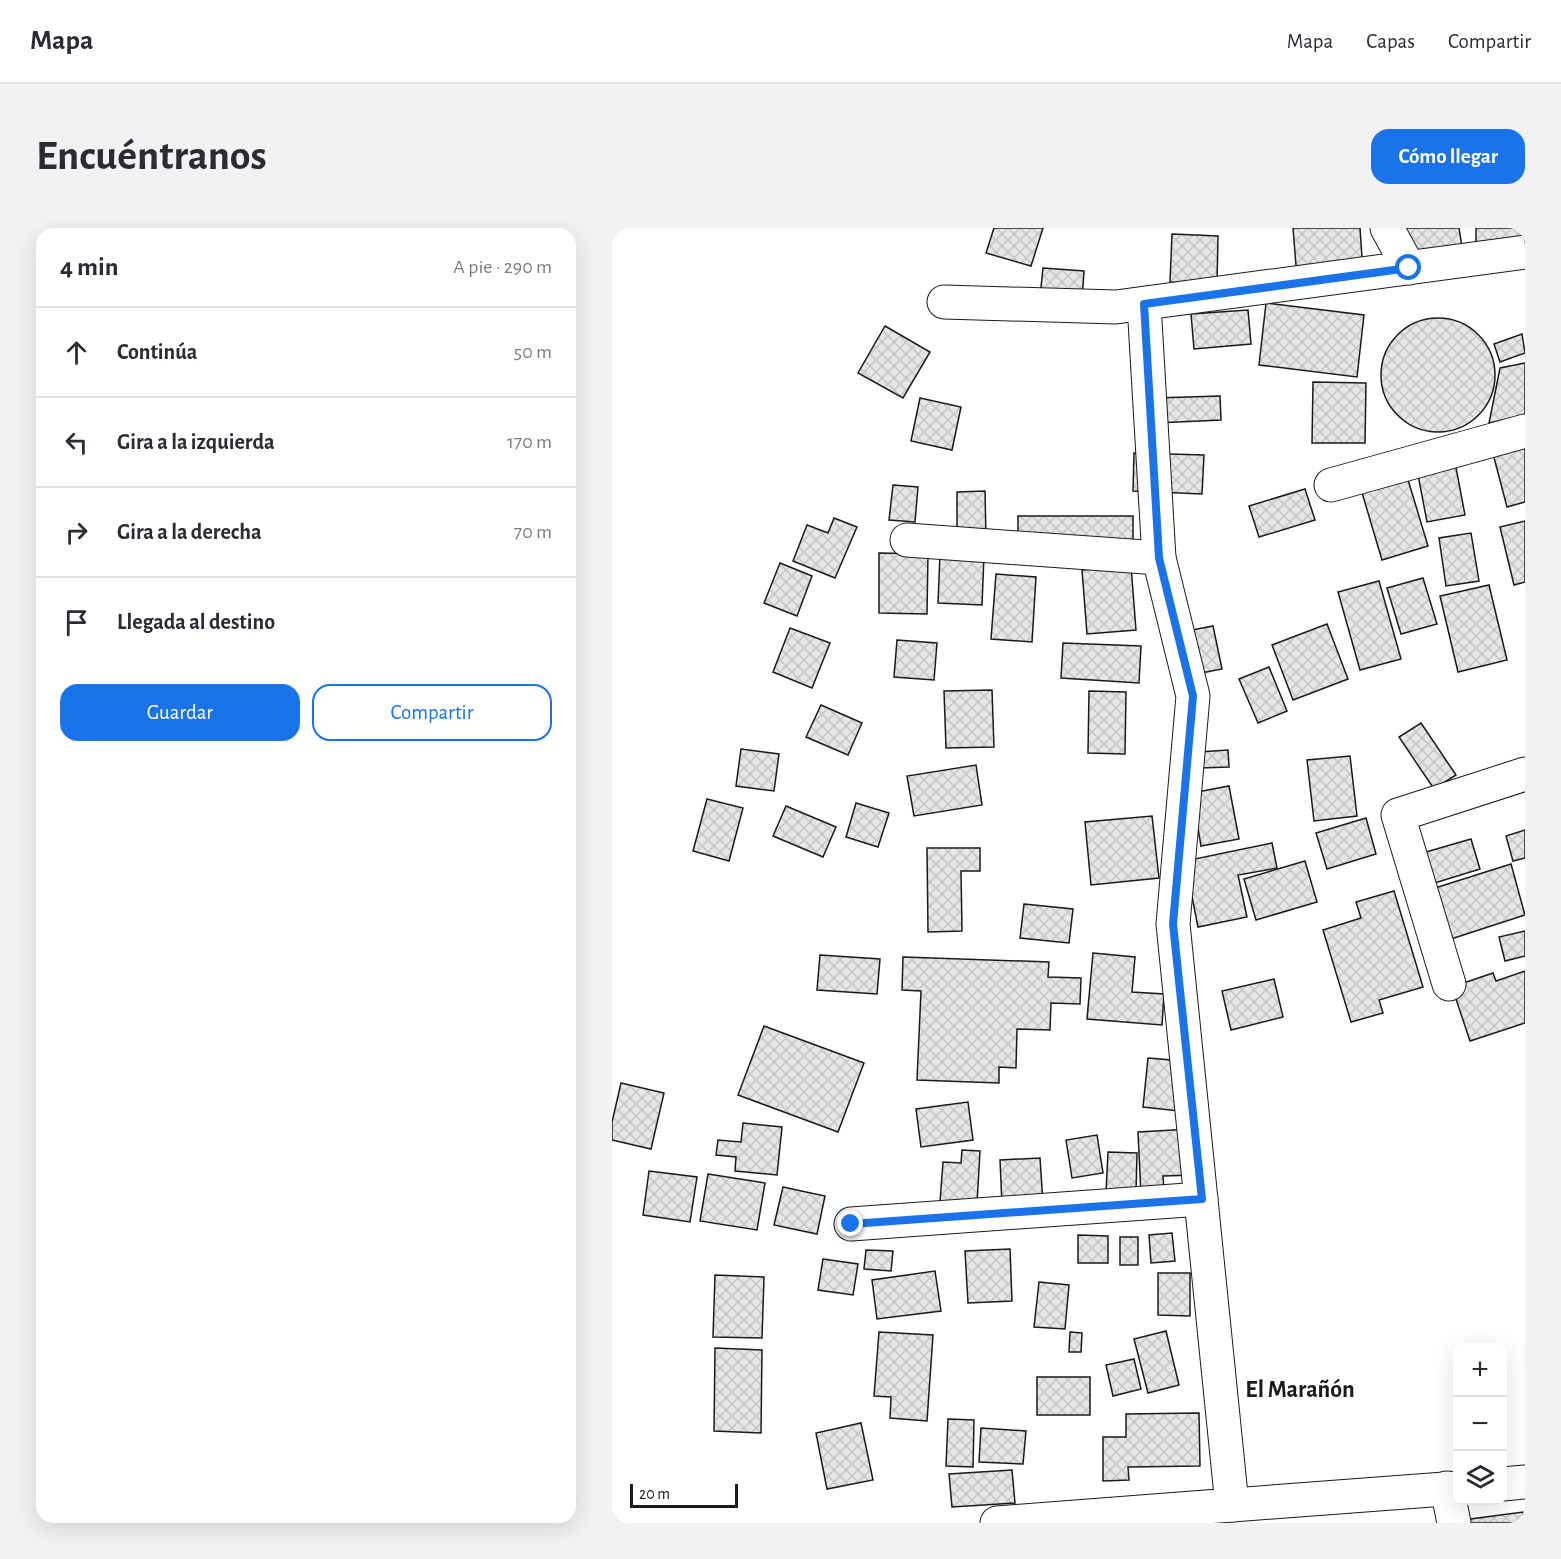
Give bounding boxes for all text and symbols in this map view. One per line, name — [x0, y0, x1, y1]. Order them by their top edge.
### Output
text: Mapa — [30, 27, 93, 55]
text: Mapa — [1287, 31, 1333, 52]
text: Capas — [1366, 31, 1415, 52]
text: Compartir — [1448, 31, 1531, 52]
button: Cómo llegar — [1371, 129, 1525, 184]
text: Encuéntranos — [36, 135, 267, 177]
text: 4 min — [60, 254, 119, 280]
route start — [1395, 254, 1421, 280]
text: A pie · 290 m — [453, 257, 552, 277]
icon: ahead — [60, 336, 93, 369]
text: Continúa — [117, 341, 197, 363]
text: 50 m — [514, 342, 552, 362]
icon: left — [60, 426, 93, 459]
text: Gira a la izquierda — [117, 431, 275, 453]
text: 170 m — [507, 432, 552, 452]
icon: right — [60, 516, 93, 549]
text: Gira a la derecha — [117, 521, 262, 543]
text: 70 m — [514, 522, 552, 542]
icon: arrive — [60, 606, 93, 639]
text: Llegada al destino — [117, 611, 275, 633]
button: Guardar — [60, 684, 300, 741]
button: Compartir — [312, 684, 552, 741]
route end — [837, 1210, 863, 1236]
map controls — [1453, 1343, 1507, 1505]
button: + — [1453, 1343, 1507, 1397]
district label: El Marañón — [1245, 1378, 1355, 1402]
button: − — [1453, 1397, 1507, 1451]
button: layers — [1453, 1451, 1507, 1505]
scale bar — [630, 1481, 738, 1508]
text: 20 m — [639, 1486, 670, 1502]

